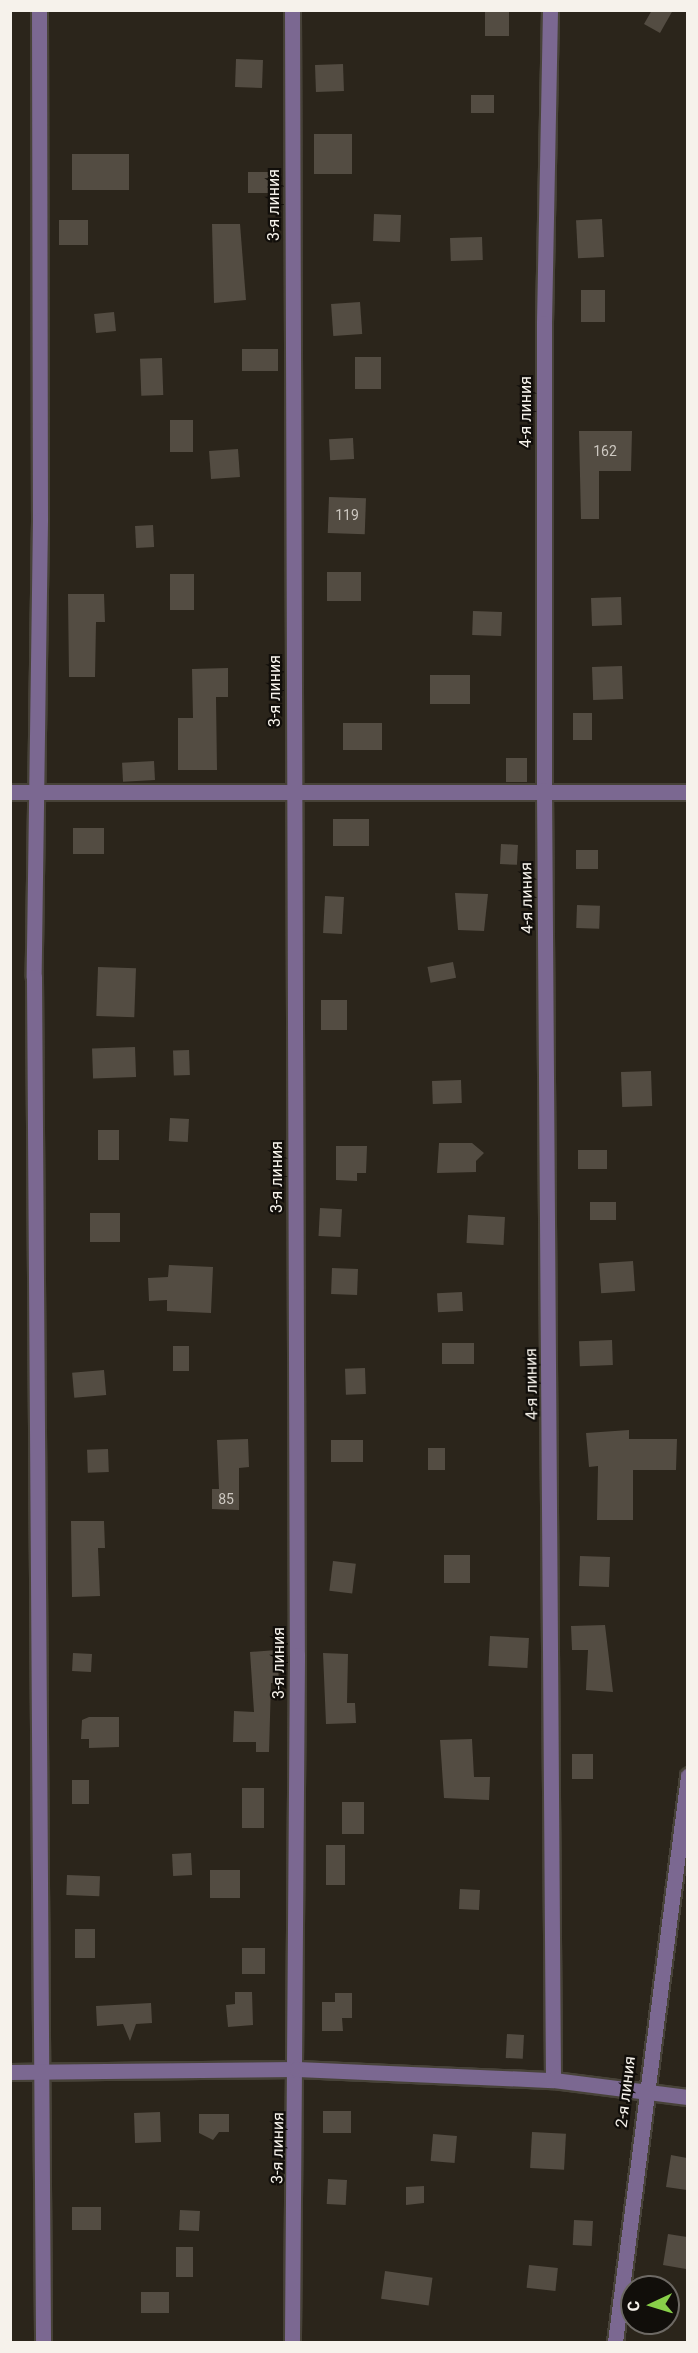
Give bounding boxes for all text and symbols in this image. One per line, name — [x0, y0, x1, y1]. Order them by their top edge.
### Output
street label: 3-я линия — [264, 169, 284, 241]
street label: 4-я линия — [516, 376, 536, 448]
house number: 162 — [593, 443, 617, 459]
house number: 119 — [335, 507, 359, 523]
street label: 3-я линия — [265, 655, 285, 727]
street label: 4-я линия — [517, 862, 537, 934]
street label: 3-я линия — [267, 1141, 287, 1213]
street label: 4-я линия — [522, 1348, 542, 1420]
house number: 85 — [218, 1491, 234, 1507]
street label: 3-я линия — [269, 1627, 289, 1699]
street label: 2-я линия — [612, 2055, 640, 2129]
street label: 3-я линия — [268, 2112, 288, 2184]
north arrow — [620, 2275, 680, 2335]
text: С — [624, 2300, 643, 2312]

